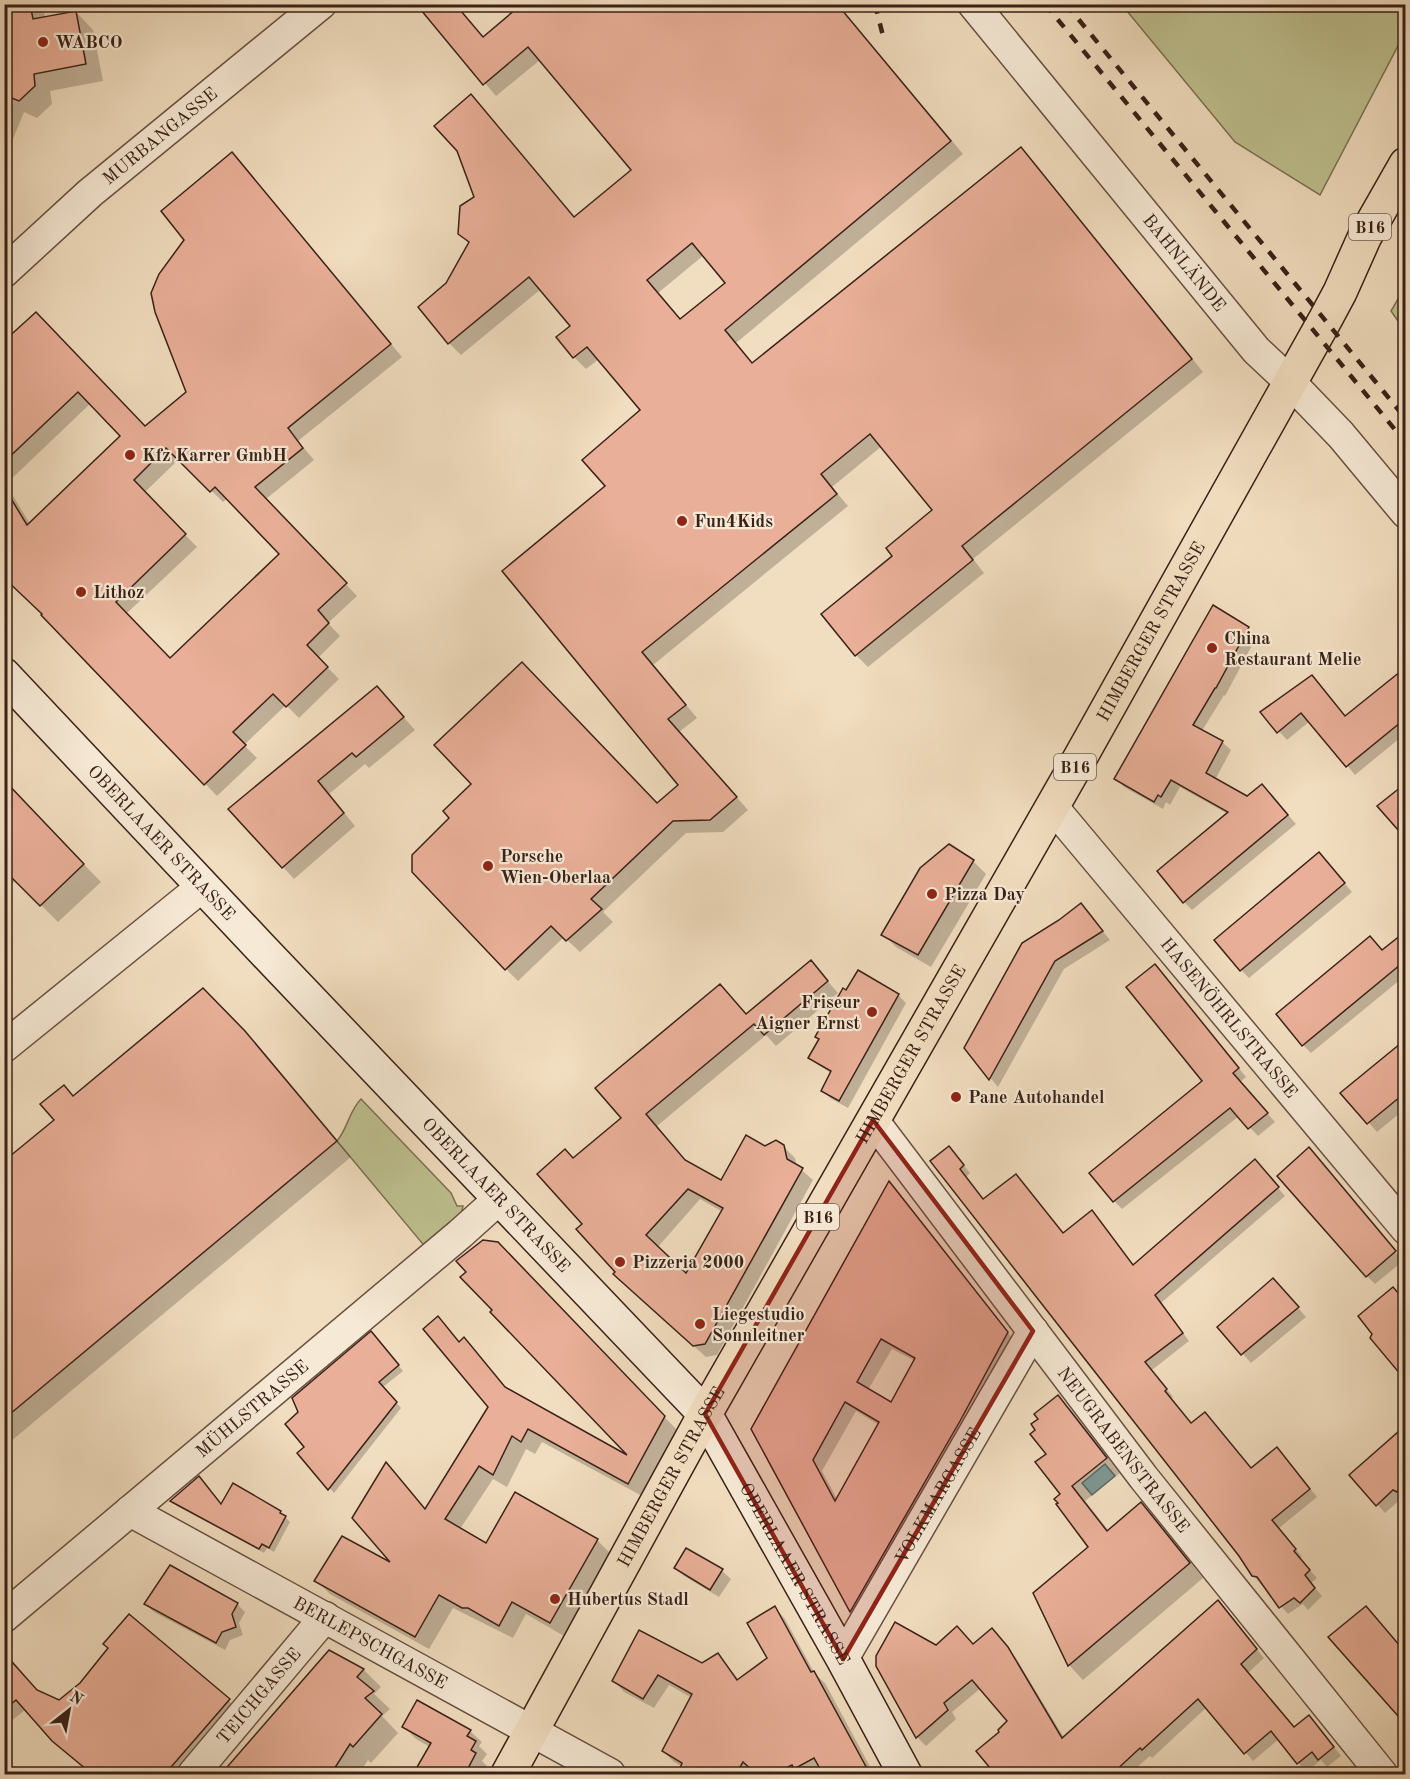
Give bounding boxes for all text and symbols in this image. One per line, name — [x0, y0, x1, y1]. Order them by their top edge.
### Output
place label: WABCO — [55, 34, 123, 52]
marker: WABCO — [36, 35, 50, 49]
street label: MURBANGASSE — [100, 85, 221, 189]
street label: BAHNLÄNDE — [1139, 211, 1229, 315]
road number: B16 — [1349, 214, 1391, 240]
place label: Kfz Karrer GmbH — [142, 447, 287, 465]
marker: Kfz Karrer GmbH — [123, 448, 137, 462]
place label: Fun4Kids — [694, 513, 773, 531]
marker: Fun4Kids — [675, 514, 689, 528]
street label: HIMBERGER STRASSE — [1094, 539, 1209, 725]
place label: Lithoz — [93, 584, 144, 602]
marker: Lithoz — [74, 585, 88, 599]
place label: China Restaurant Melie — [1224, 630, 1361, 669]
marker: China Restaurant Melie — [1205, 641, 1219, 655]
road number: B16 — [1054, 754, 1096, 780]
street label: OBERLAAER STRASSE — [84, 762, 238, 924]
place label: Porsche Wien-Oberlaa — [500, 848, 611, 887]
marker: Porsche Wien-Oberlaa — [481, 859, 495, 873]
place label: Pizza Day — [944, 886, 1025, 904]
marker: Pizza Day — [925, 887, 939, 901]
street label: HASENÖHRLSTRASSE — [1156, 935, 1300, 1102]
street label: HIMBERGER STRASSE — [853, 962, 970, 1147]
place label: Friseur Aigner Ernst — [755, 994, 860, 1033]
marker: Friseur Aigner Ernst — [865, 1005, 879, 1019]
place label: Pane Autohandel — [968, 1089, 1105, 1107]
marker: Pane Autohandel — [949, 1090, 963, 1104]
street label: OBERLAAER STRASSE — [418, 1115, 573, 1276]
road number: B16 — [797, 1204, 839, 1230]
place label: Pizzeria 2000 — [632, 1254, 744, 1272]
marker: Pizzeria 2000 — [613, 1255, 627, 1269]
place label: Liegestudio Sonnleitner — [712, 1306, 805, 1345]
marker: Liegestudio Sonnleitner — [693, 1317, 707, 1331]
street label: MÜHLSTRASSE — [193, 1357, 312, 1462]
street label: NEUGRABENSTRASSE — [1053, 1364, 1192, 1536]
street label: HIMBERGER STRASSE — [615, 1384, 729, 1570]
street label: VOLKMARGASSE — [892, 1425, 985, 1567]
street label: OBERLAAER STRASSE — [736, 1480, 852, 1668]
place label: Hubertus Stadl — [567, 1591, 689, 1609]
marker: Hubertus Stadl — [548, 1592, 562, 1606]
street label: BERLEPSCHGASSE — [290, 1594, 450, 1693]
street label: TEICHGASSE — [214, 1645, 305, 1748]
north arrow — [39, 1680, 99, 1740]
text: N — [66, 1689, 86, 1709]

